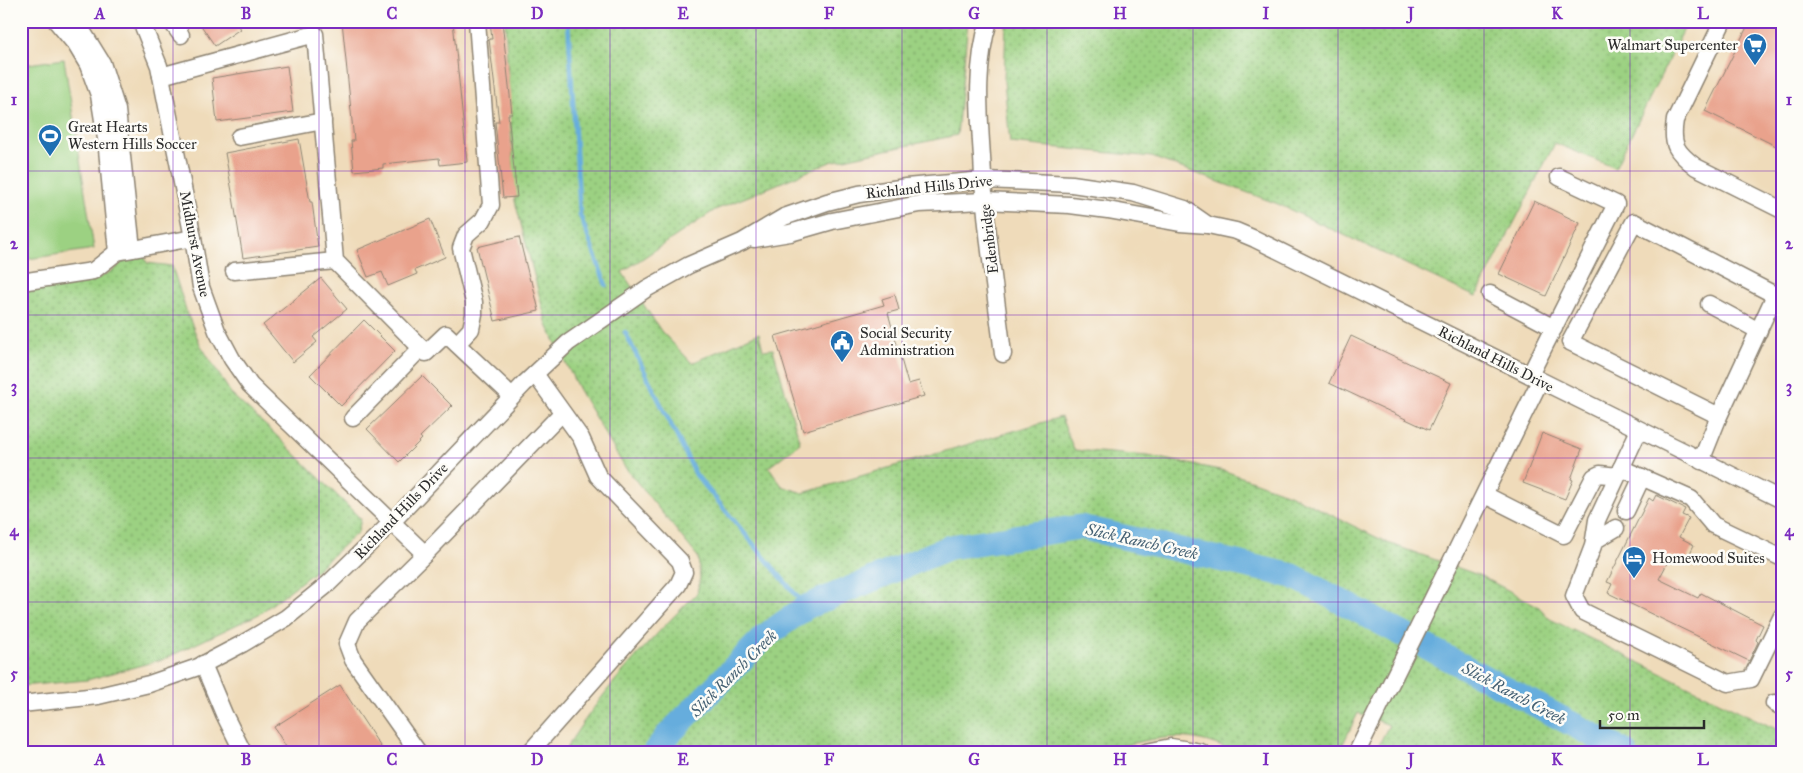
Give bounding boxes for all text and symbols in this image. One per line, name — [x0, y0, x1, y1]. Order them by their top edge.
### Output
text: A — [94, 4, 106, 23]
text: B — [241, 4, 251, 23]
text: C — [387, 4, 398, 23]
text: D — [531, 4, 544, 23]
text: E — [677, 4, 689, 23]
text: F — [824, 4, 835, 23]
text: G — [968, 4, 980, 23]
text: H — [1113, 4, 1127, 23]
text: I — [1263, 4, 1270, 23]
text: J — [1406, 4, 1415, 24]
text: K — [1551, 4, 1563, 23]
text: L — [1697, 4, 1709, 23]
supermarket icon: Walmart Supercenter — [1742, 32, 1768, 66]
place label: Walmart Supercenter — [1607, 36, 1738, 54]
text: 1 — [11, 90, 18, 109]
text: 1 — [1786, 90, 1793, 109]
place label: Great Hearts Western Hills Soccer — [68, 118, 197, 153]
sports icon: Great Hearts Western Hills Soccer — [37, 123, 63, 157]
street label: Richland Hills Drive — [865, 171, 993, 203]
street label: Midhurst Avenue — [176, 189, 214, 299]
street label: Edenbridge — [976, 203, 1002, 275]
text: 2 — [10, 234, 19, 253]
text: 2 — [1785, 234, 1794, 253]
street label: Richland Hills Drive — [1435, 322, 1557, 396]
place label: Social Security Administration — [859, 324, 954, 359]
public building icon: Social Security Administration — [829, 329, 855, 363]
text: 3 — [11, 377, 17, 397]
text: 3 — [1786, 377, 1792, 397]
street label: Richland Hills Drive — [350, 459, 452, 563]
water label: Slick Ranch Creek — [1083, 519, 1200, 564]
text: 4 — [10, 521, 20, 541]
text: 4 — [1785, 521, 1795, 541]
hotel icon: Homewood Suites — [1621, 545, 1647, 579]
place label: Homewood Suites — [1652, 549, 1765, 567]
water label: Slick Ranch Creek — [685, 626, 781, 721]
water label: Slick Ranch Creek — [1458, 658, 1569, 729]
text: 5 — [10, 664, 18, 683]
text: 5 — [1785, 664, 1793, 683]
scale bar — [1600, 698, 1704, 730]
text: 50 m — [1608, 706, 1640, 724]
text: A — [94, 750, 106, 769]
text: B — [241, 750, 251, 769]
text: C — [387, 750, 398, 769]
text: D — [531, 750, 544, 769]
text: E — [677, 750, 689, 769]
text: F — [824, 750, 835, 769]
text: G — [968, 750, 980, 769]
text: H — [1113, 750, 1127, 769]
text: I — [1263, 750, 1270, 769]
text: J — [1406, 750, 1415, 770]
text: K — [1551, 750, 1563, 769]
text: L — [1697, 750, 1709, 769]

